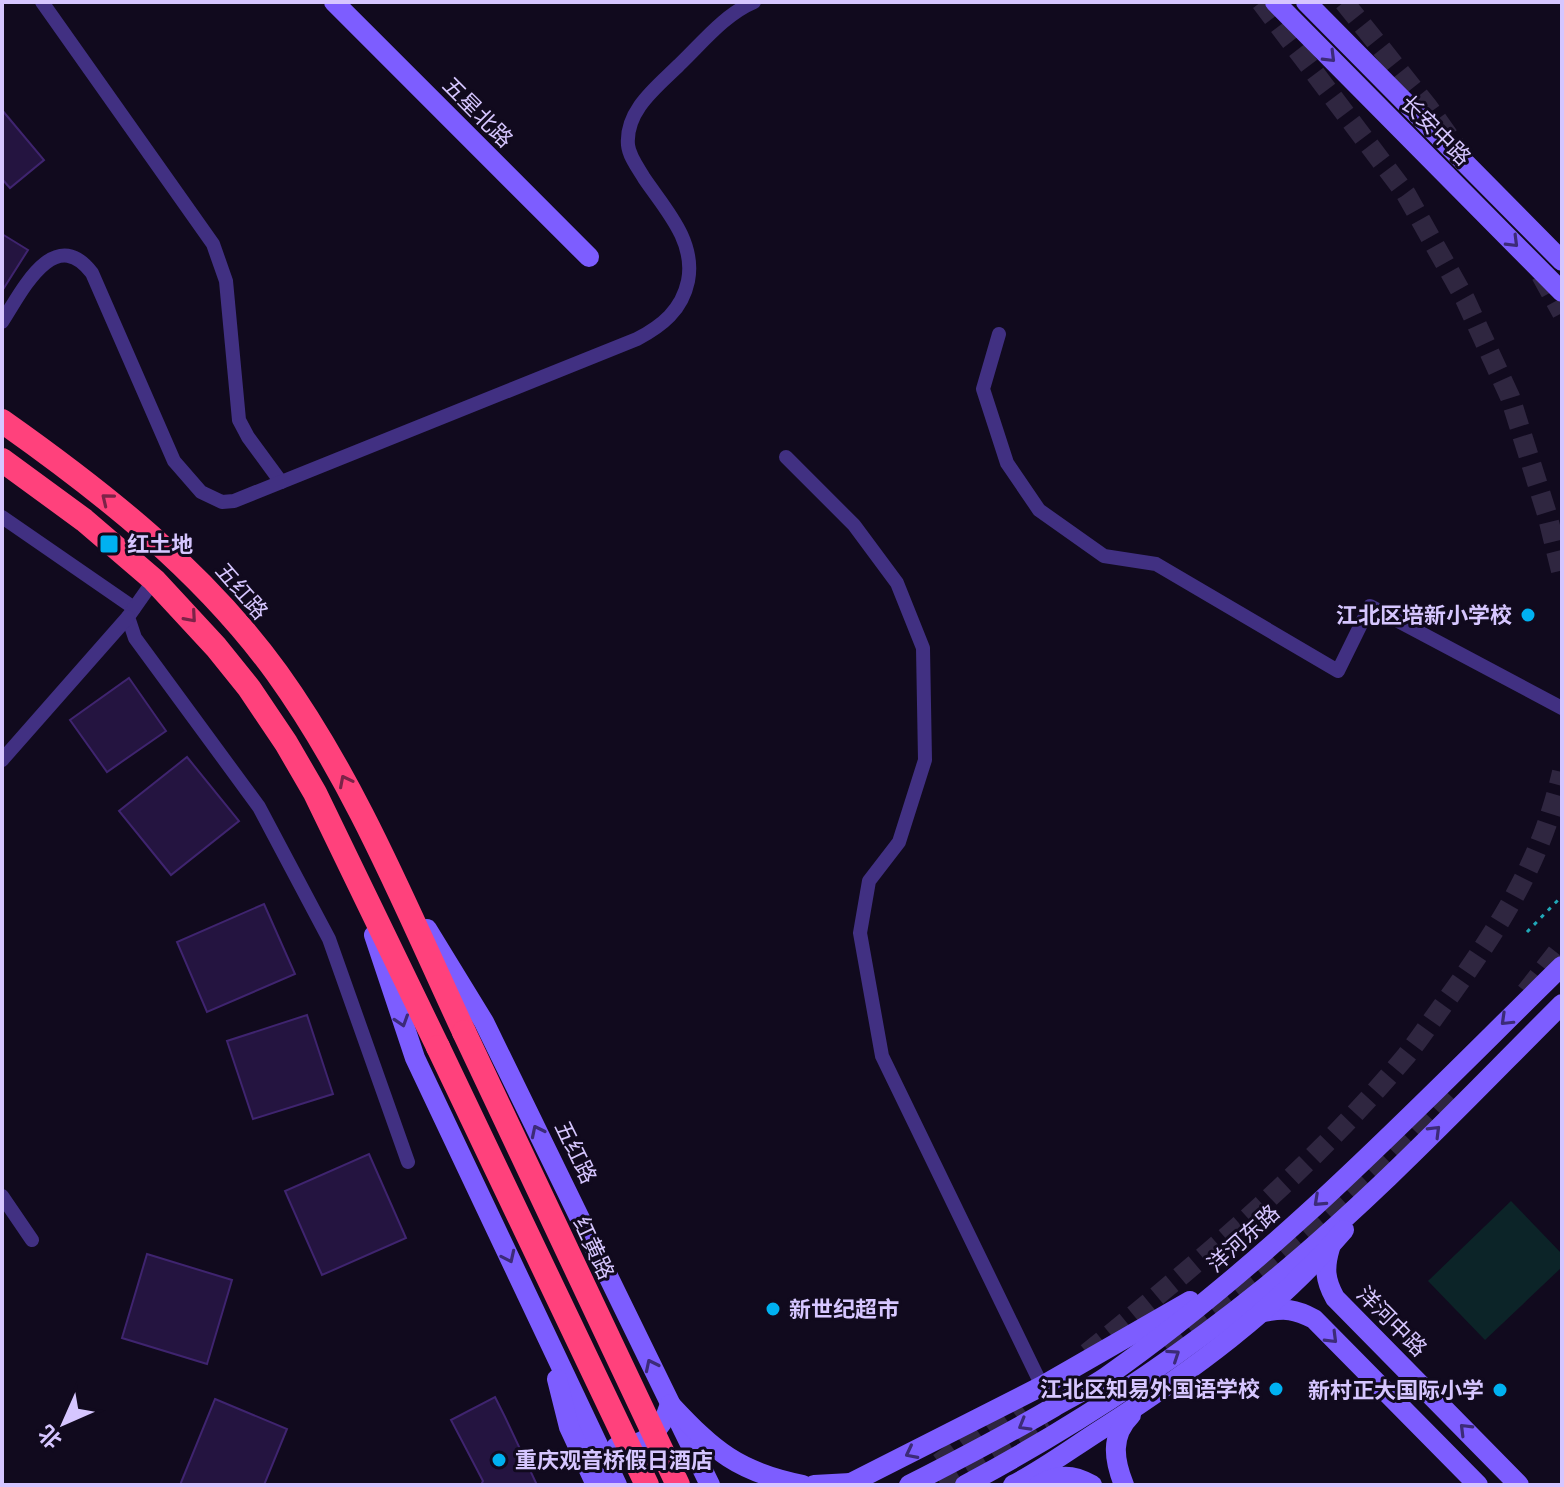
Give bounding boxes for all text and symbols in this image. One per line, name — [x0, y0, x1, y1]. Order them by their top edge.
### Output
one-way arrow — [1321, 48, 1335, 63]
street label: 五星北路 — [438, 72, 518, 152]
street label: 长安中路 — [1396, 90, 1476, 170]
one-way arrow — [1503, 233, 1518, 247]
one-way arrow — [101, 494, 116, 508]
place label: 红土地 — [127, 532, 193, 557]
marker: 红土地 — [98, 533, 120, 555]
street label: 五红路 — [211, 558, 273, 624]
place label: 江北区培新小学校 — [1336, 603, 1512, 628]
marker: 江北区培新小学校 — [1519, 606, 1537, 624]
one-way arrow — [181, 608, 195, 623]
one-way arrow — [339, 775, 354, 790]
one-way arrow — [1501, 1011, 1515, 1025]
one-way arrow — [393, 1013, 409, 1027]
street label: 五红路 — [550, 1117, 601, 1187]
one-way arrow — [531, 1125, 547, 1139]
one-way arrow — [1426, 1126, 1440, 1140]
one-way arrow — [1314, 1191, 1328, 1206]
street label: 洋河东路 — [1202, 1200, 1284, 1277]
street label: 红黄路 — [568, 1213, 619, 1283]
one-way arrow — [499, 1249, 515, 1264]
street label: 洋河中路 — [1352, 1281, 1432, 1361]
place label: 新世纪超市 — [789, 1297, 899, 1322]
marker: 新世纪超市 — [764, 1300, 782, 1318]
one-way arrow — [1323, 1329, 1337, 1343]
one-way arrow — [1166, 1350, 1180, 1365]
one-way arrow — [645, 1358, 661, 1373]
place label: 江北区知易外国语学校 — [1040, 1377, 1260, 1402]
place label: 新村正大国际小学 — [1308, 1378, 1484, 1403]
marker: 江北区知易外国语学校 — [1267, 1380, 1285, 1398]
marker: 新村正大国际小学 — [1491, 1381, 1509, 1399]
north arrow — [24, 1383, 104, 1463]
one-way arrow — [1018, 1415, 1033, 1431]
text: 北 — [34, 1420, 67, 1453]
one-way arrow — [1460, 1424, 1474, 1439]
one-way arrow — [904, 1443, 919, 1458]
place label: 重庆观音桥假日酒店 — [515, 1448, 713, 1473]
marker: 重庆观音桥假日酒店 — [490, 1451, 508, 1469]

